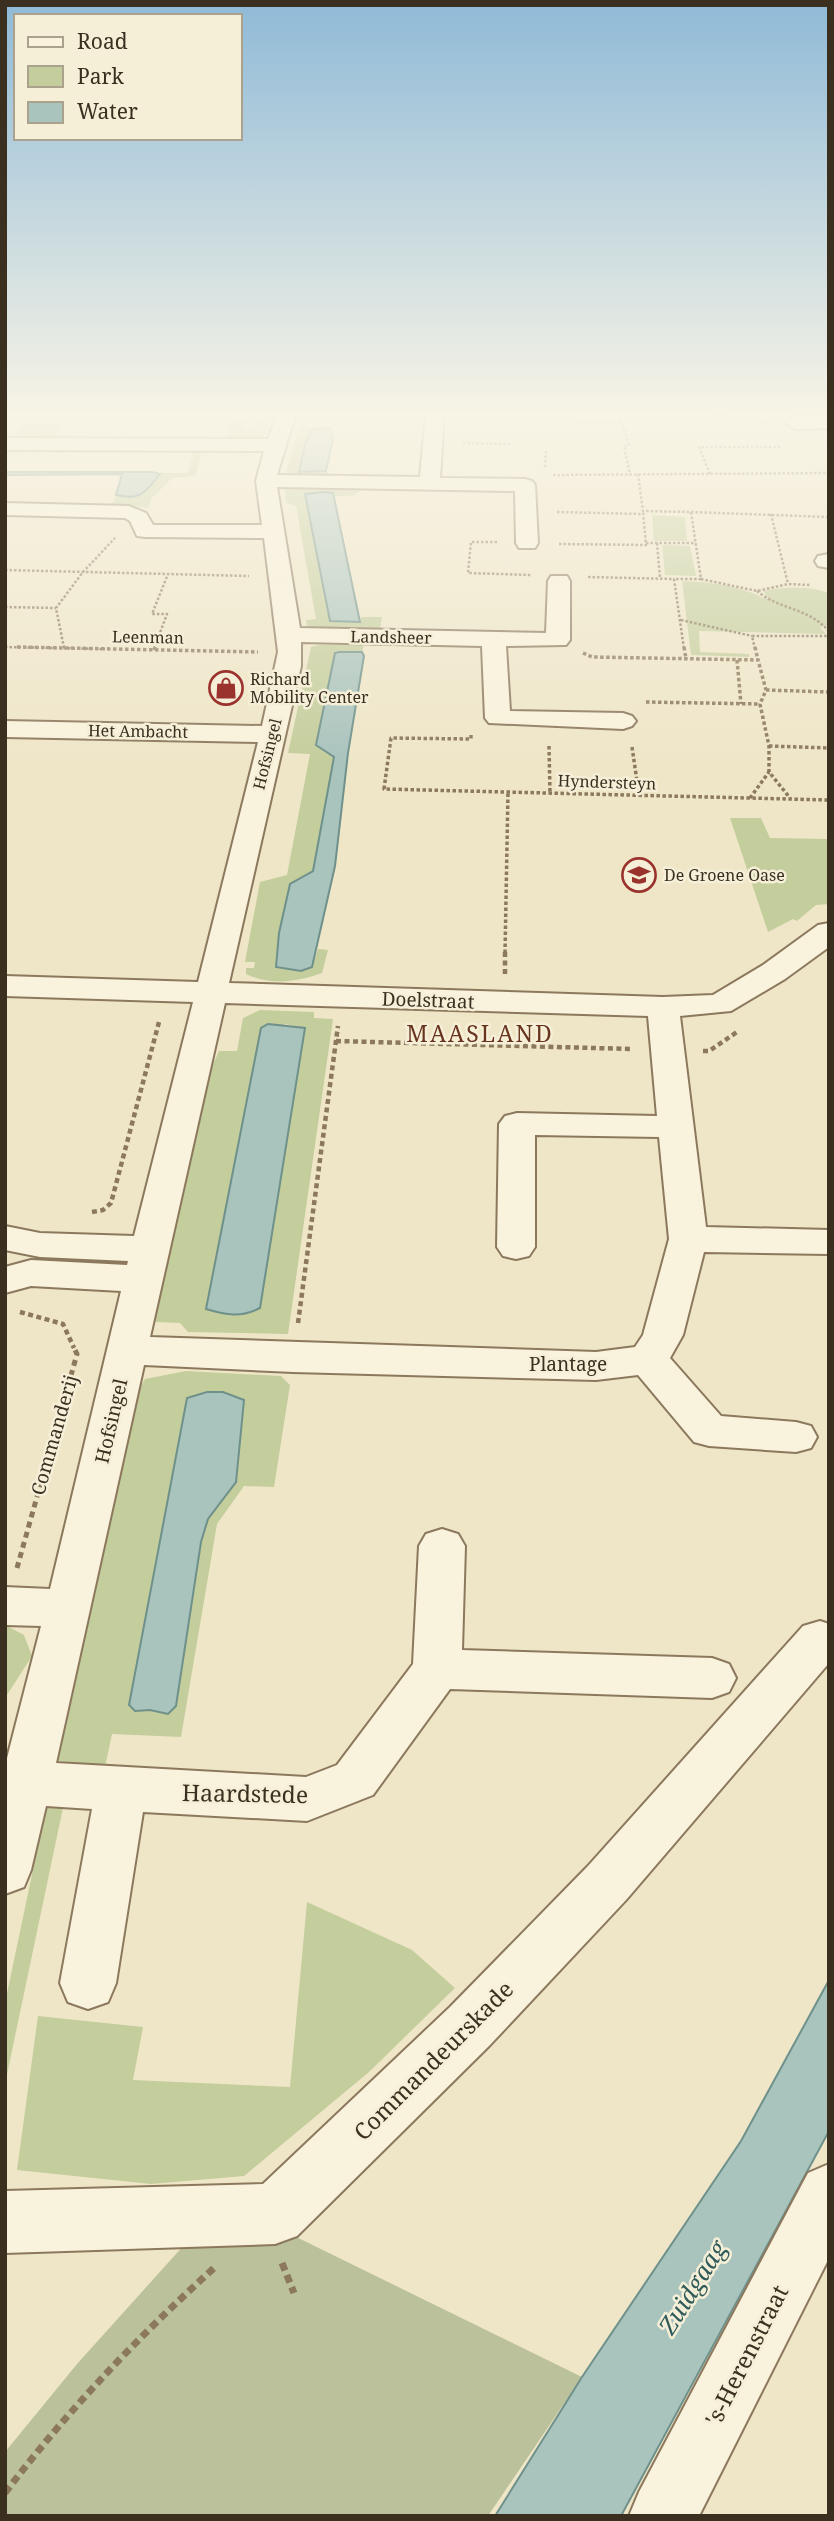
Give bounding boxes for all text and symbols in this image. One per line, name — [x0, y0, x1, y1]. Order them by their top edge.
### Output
legend — [14, 14, 242, 140]
text: Road — [77, 27, 128, 55]
text: Park — [77, 62, 124, 90]
text: Water — [77, 97, 138, 125]
street label: Leenman — [112, 625, 184, 649]
street label: Landsheer — [350, 625, 432, 649]
place label: Richard Mobility Center — [250, 668, 369, 708]
shop icon: Richard Mobility Center — [207, 669, 245, 707]
street label: Hofsingel — [248, 716, 286, 792]
street label: Het Ambacht — [88, 719, 189, 743]
street label: Hyndersteyn — [557, 769, 657, 795]
school or university icon: De Groene Oase — [620, 856, 658, 894]
place label: De Groene Oase — [664, 864, 785, 886]
street label: Doelstraat — [381, 985, 475, 1015]
district label: MAASLAND — [406, 1017, 554, 1049]
street label: Plantage — [529, 1351, 607, 1377]
street label: Commanderij — [24, 1372, 84, 1498]
street label: Hofsingel — [89, 1376, 133, 1466]
street label: Haardstede — [182, 1776, 308, 1810]
street label: Commandeurskade — [346, 1973, 520, 2147]
water label: Zuidgaag — [650, 2233, 735, 2341]
street label: 's-Herenstraat — [697, 2279, 795, 2431]

